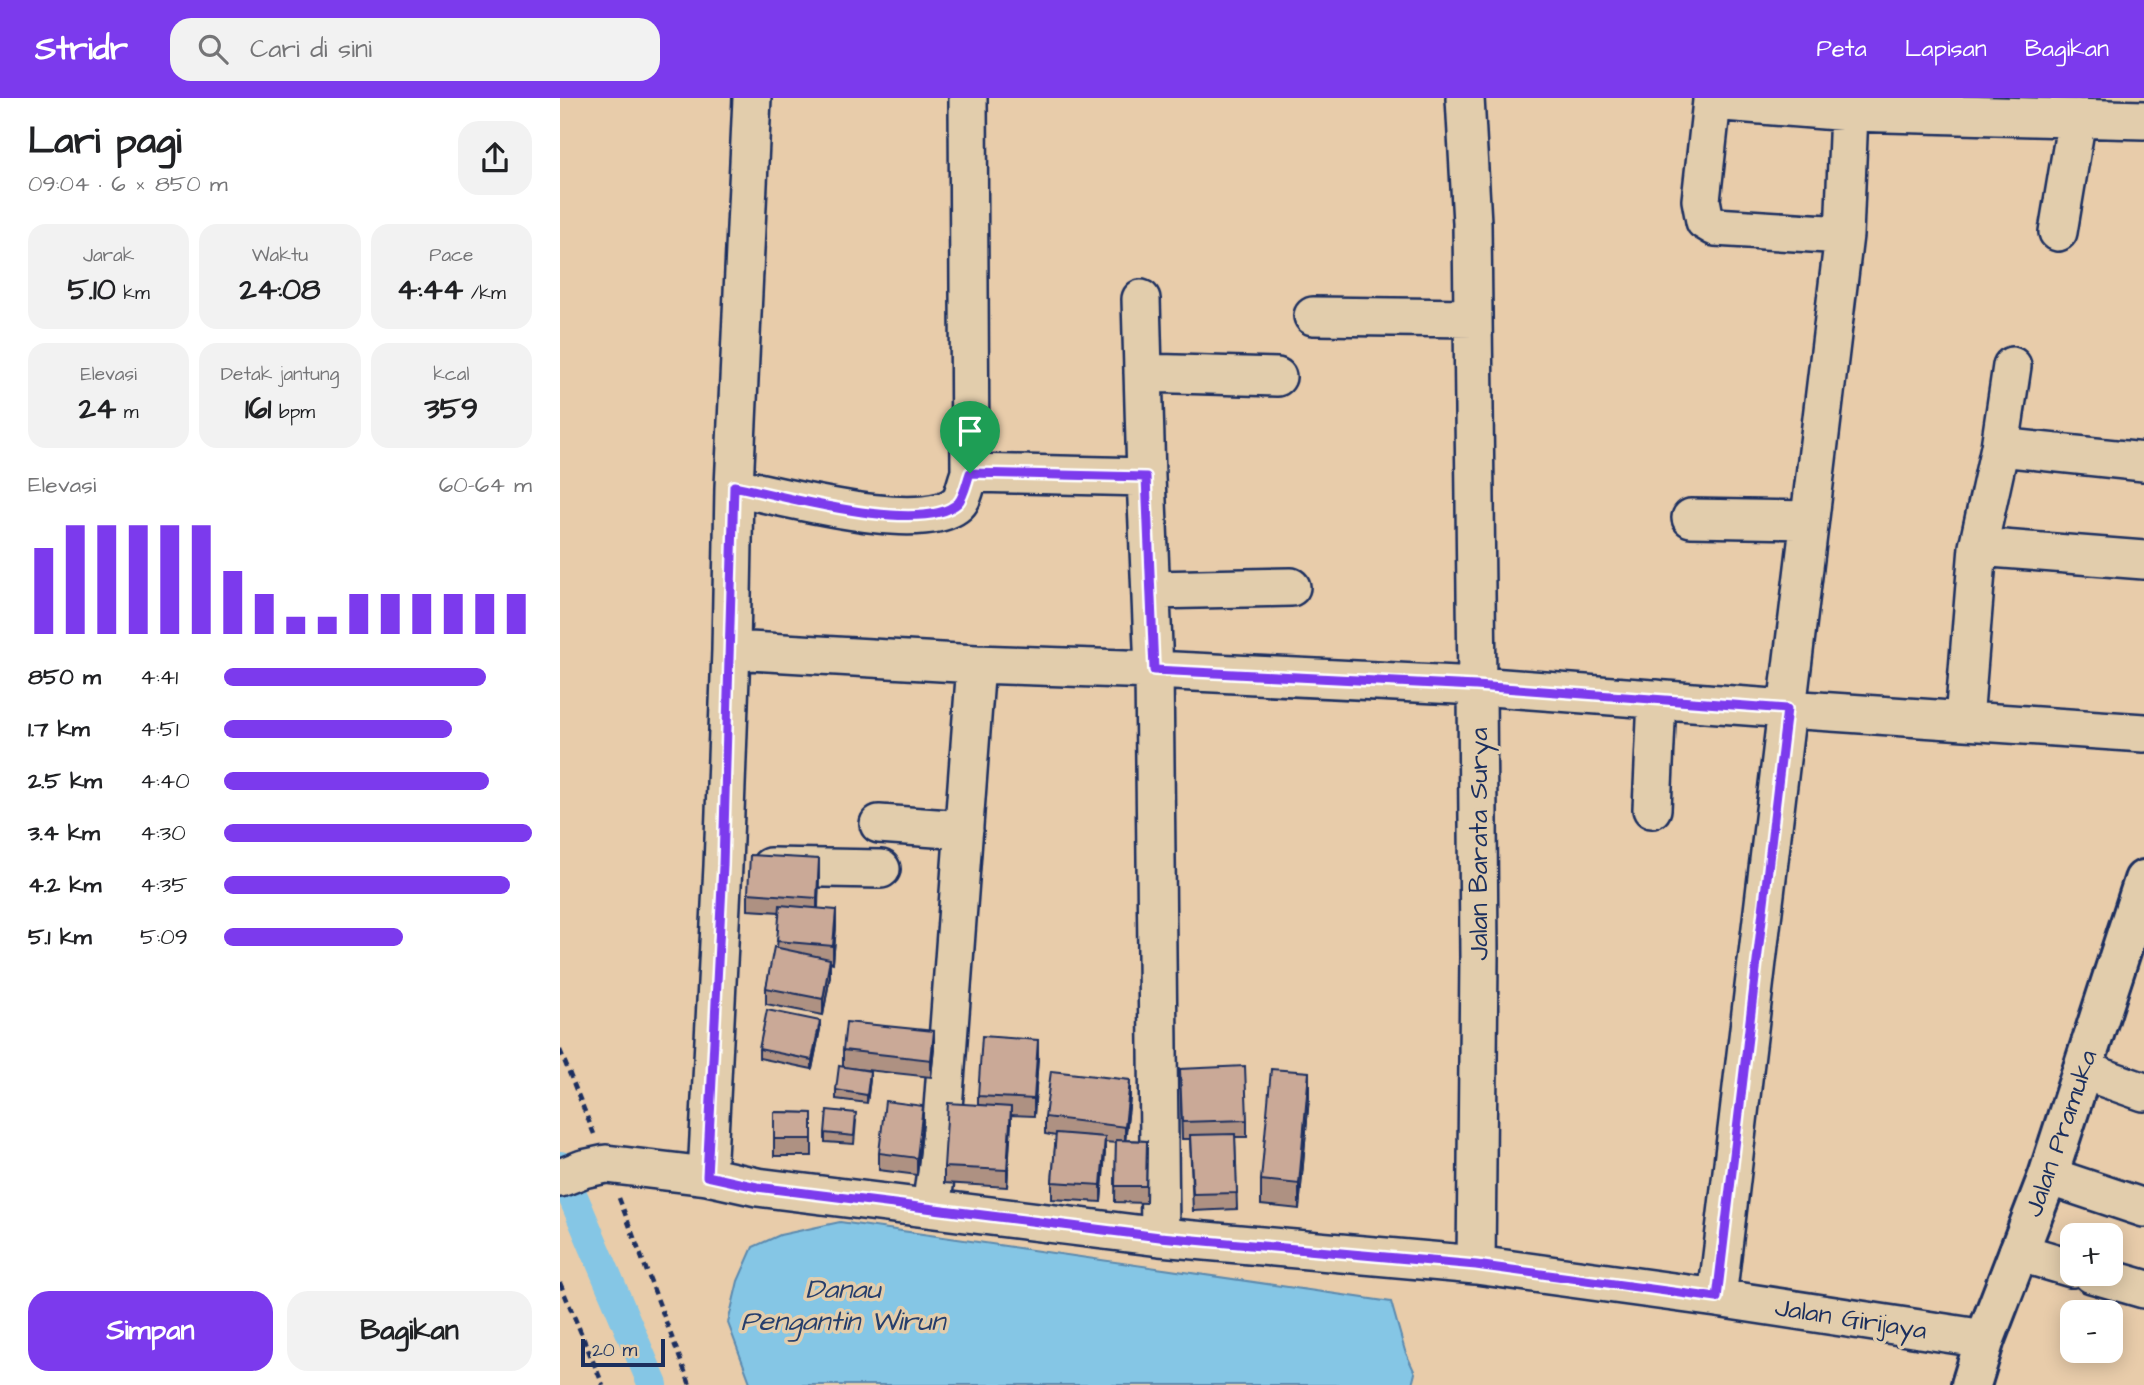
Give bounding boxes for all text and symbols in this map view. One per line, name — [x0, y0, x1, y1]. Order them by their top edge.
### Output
search box — [170, 18, 660, 81]
text: Stridr — [35, 26, 128, 72]
icon: search — [194, 30, 232, 68]
text: Cari di sini — [250, 31, 372, 67]
text: Peta — [1816, 32, 1867, 66]
text: Lapisan — [1905, 32, 1987, 66]
text: Bagikan — [2025, 32, 2109, 66]
text: Lari pagi — [28, 116, 181, 168]
button: share — [458, 121, 532, 195]
text: 09:04 · 6 × 850 m — [28, 168, 228, 200]
text: Jarak — [83, 242, 134, 269]
text: Waktu — [252, 242, 308, 269]
text: Pace — [429, 242, 473, 269]
text: 5.10 — [68, 269, 116, 311]
text: 24:08 — [240, 269, 320, 311]
text: 4:44 — [397, 269, 463, 311]
text: km — [116, 280, 150, 307]
text: /km — [463, 280, 506, 307]
text: Elevasi — [80, 361, 137, 388]
text: Detak jantung — [221, 361, 339, 388]
text: kcal — [433, 361, 470, 388]
text: 24 — [79, 388, 116, 430]
text: 161 — [245, 388, 271, 430]
text: 359 — [425, 388, 478, 430]
text: m — [116, 399, 139, 426]
text: bpm — [271, 399, 315, 426]
pin — [940, 401, 1000, 473]
icon: arrive — [951, 412, 989, 450]
text: Elevasi — [28, 469, 96, 501]
text: 60–64 m — [439, 469, 532, 501]
text: 850 m — [28, 661, 101, 693]
text: 4:41 — [140, 661, 178, 693]
text: 1.7 km — [28, 713, 90, 745]
text: 4:51 — [140, 713, 179, 745]
street label: Jalan Barata Surya — [1461, 728, 1499, 960]
text: 2.5 km — [28, 765, 102, 797]
text: 4:40 — [140, 765, 190, 797]
text: 3.4 km — [28, 817, 100, 849]
text: 4:30 — [140, 817, 186, 849]
text: 4.2 km — [28, 869, 101, 901]
text: 4:35 — [140, 869, 187, 901]
text: 5.1 km — [28, 921, 92, 953]
text: 5:09 — [140, 921, 188, 953]
street label: Jalan Pramuka — [2016, 1045, 2106, 1222]
map controls — [2060, 1223, 2123, 1363]
button: + — [2060, 1223, 2123, 1286]
water label: Danau Pengantin Wirun — [741, 1270, 947, 1342]
street label: Jalan Girijaya — [1772, 1289, 1929, 1351]
button: Simpan — [28, 1291, 273, 1371]
button: Bagikan — [287, 1291, 532, 1371]
button: − — [2060, 1300, 2123, 1363]
scale bar — [581, 1336, 665, 1368]
text: 20 m — [592, 1337, 637, 1364]

